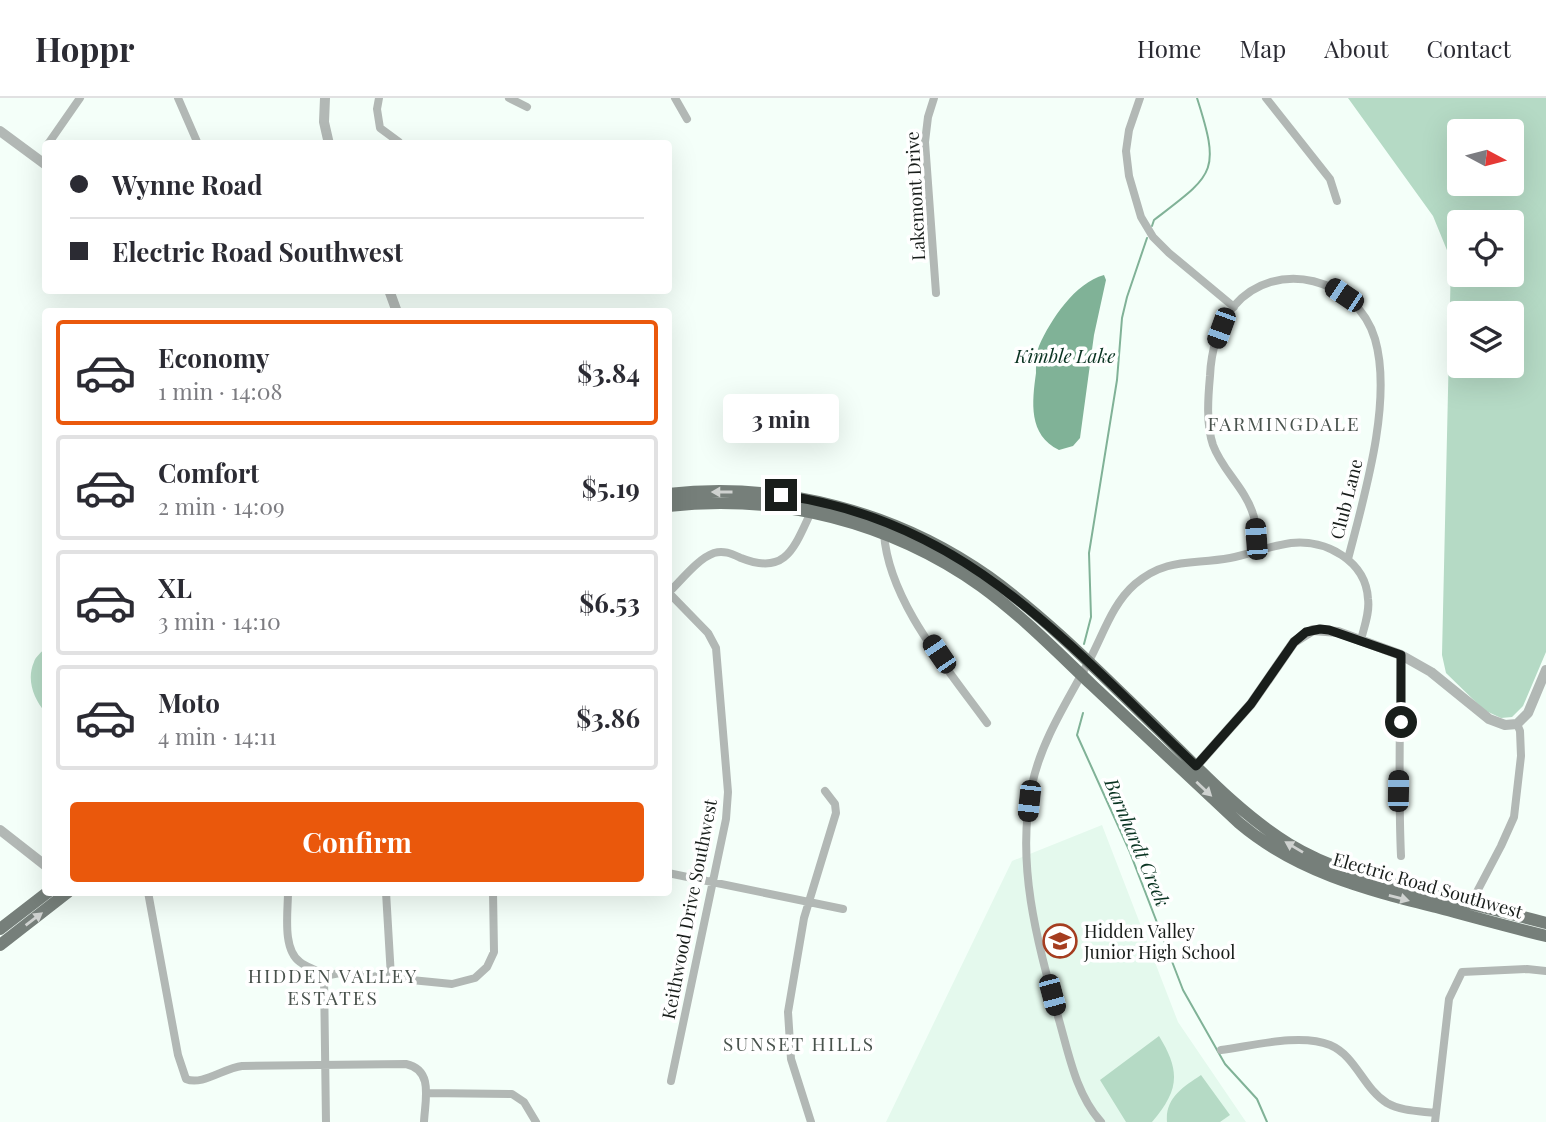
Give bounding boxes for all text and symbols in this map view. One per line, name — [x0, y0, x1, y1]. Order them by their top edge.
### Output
text: Hoppr — [35, 26, 134, 70]
text: Home — [1137, 32, 1201, 64]
text: Map — [1239, 32, 1286, 64]
text: About — [1324, 32, 1388, 64]
text: Contact — [1426, 32, 1511, 64]
north arrow — [1447, 119, 1524, 196]
map controls — [1447, 119, 1524, 378]
street label: Lakemont Drive — [900, 131, 930, 261]
text: Wynne Road — [112, 167, 263, 202]
button: locate — [1447, 210, 1524, 287]
text: Electric Road Southwest — [112, 234, 403, 269]
car — [1321, 275, 1368, 315]
button: layers — [1447, 301, 1524, 378]
car — [1204, 305, 1239, 351]
text: Economy — [158, 340, 269, 375]
icon: car — [74, 341, 137, 404]
water label: Kimble Lake — [1014, 342, 1115, 368]
text: $3.84 — [577, 355, 640, 390]
text: 1 min · 14:08 — [158, 375, 282, 406]
callout: 3 min — [723, 394, 839, 442]
text: 3 min — [752, 403, 810, 434]
district label: FARMINGDALE — [1207, 410, 1361, 436]
text: Comfort — [158, 455, 259, 490]
icon: car — [74, 456, 137, 519]
street label: Club Lane — [1324, 456, 1368, 542]
text: $5.19 — [582, 470, 640, 505]
route end — [765, 479, 797, 511]
one-way arrow — [710, 486, 732, 498]
text: 2 min · 14:09 — [158, 490, 285, 521]
car — [1245, 517, 1268, 561]
text: XL — [158, 570, 192, 605]
icon: car — [74, 571, 137, 634]
text: $6.53 — [579, 585, 640, 620]
text: 3 min · 14:10 — [158, 605, 281, 636]
car — [919, 631, 960, 677]
text: Moto — [158, 685, 220, 720]
icon: car — [74, 686, 137, 749]
text: $3.86 — [576, 700, 640, 735]
route start — [1385, 706, 1417, 738]
text: 4 min · 14:11 — [158, 720, 277, 751]
car — [1388, 770, 1409, 812]
water label: Barnhardt Creek — [1099, 773, 1177, 910]
car — [1017, 779, 1042, 823]
one-way arrow — [1195, 781, 1212, 797]
street label: Keithwood Drive Southwest — [656, 796, 722, 1021]
button: Confirm — [70, 802, 644, 882]
one-way arrow — [1284, 841, 1303, 853]
street label: Electric Road Southwest — [1330, 846, 1526, 924]
one-way arrow — [1388, 893, 1410, 904]
one-way arrow — [25, 912, 43, 927]
place label: Hidden Valley Junior High School — [1083, 919, 1235, 964]
school or university icon: Hidden Valley Junior High School — [1041, 922, 1079, 960]
district label: HIDDEN VALLEY ESTATES — [248, 962, 418, 1010]
car — [1037, 972, 1068, 1018]
district label: SUNSET HILLS — [723, 1030, 875, 1056]

